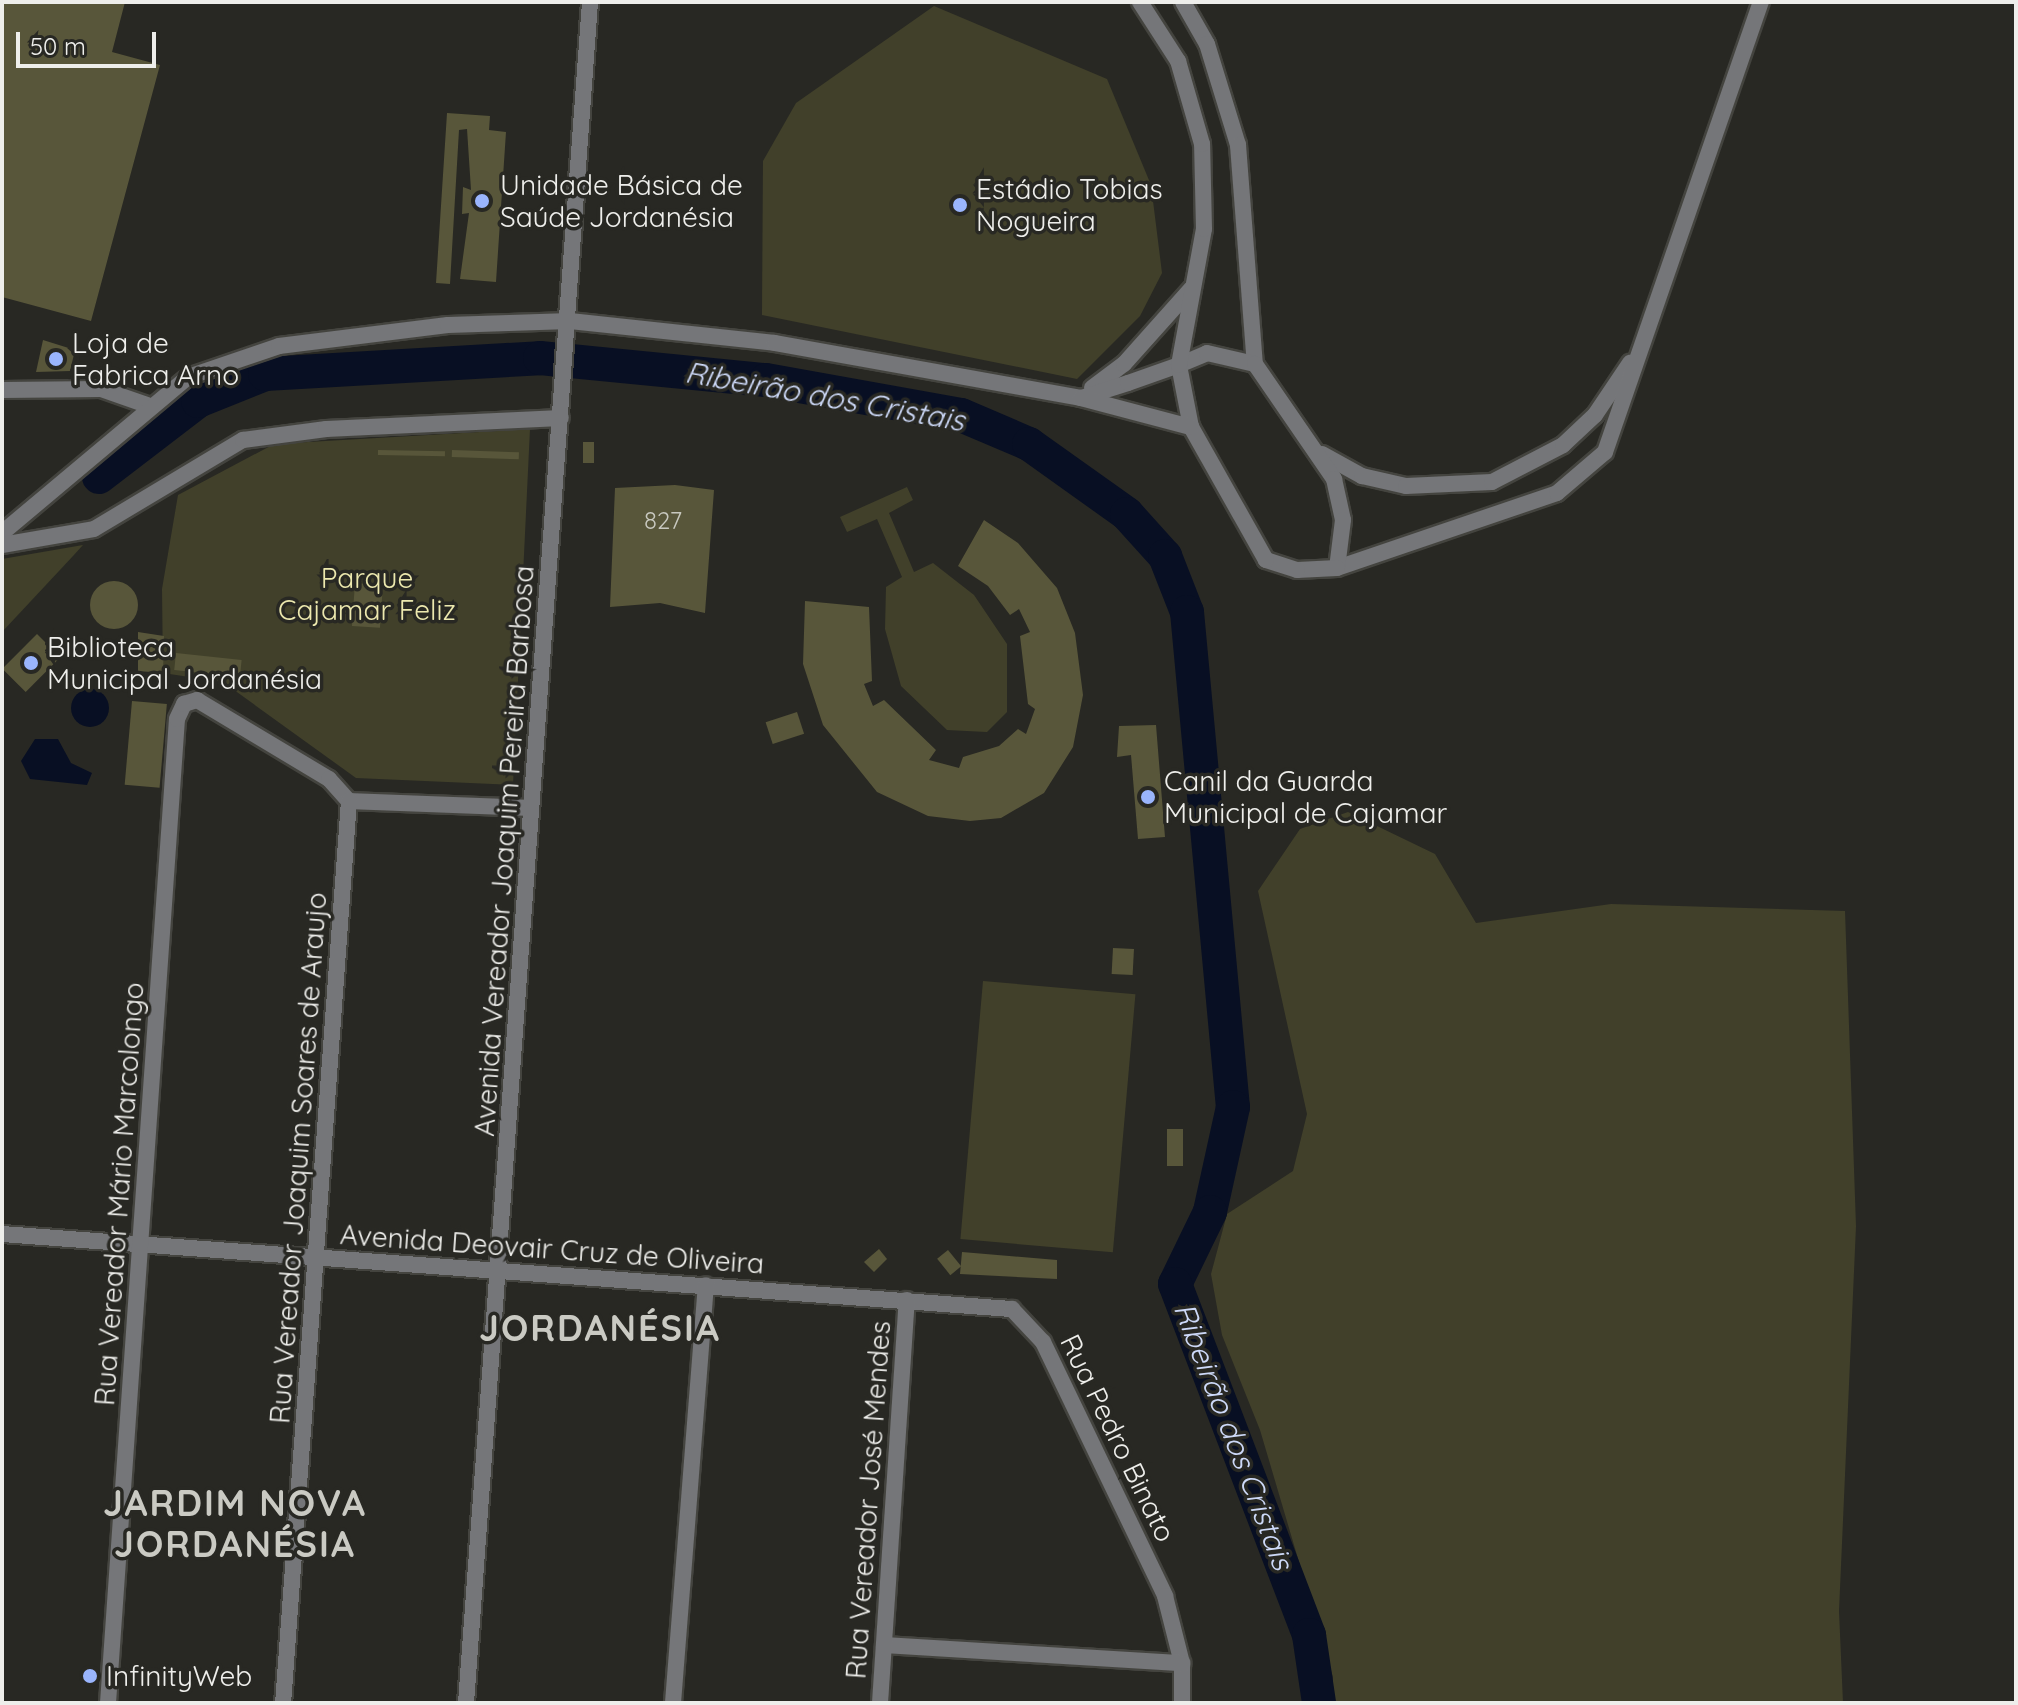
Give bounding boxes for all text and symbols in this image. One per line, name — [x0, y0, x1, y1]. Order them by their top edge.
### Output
scale bar — [20, 16, 160, 66]
text: 50 m — [30, 31, 86, 61]
place label: Unidade Básica de Saúde Jordanésia — [500, 168, 743, 234]
place label: Estádio Tobias Nogueira — [976, 172, 1163, 238]
marker: Unidade Básica de Saúde Jordanésia — [471, 190, 493, 212]
marker: Estádio Tobias Nogueira — [951, 196, 969, 214]
place label: Loja de Fabrica Arno — [72, 326, 239, 392]
marker: Loja de Fabrica Arno — [47, 350, 65, 368]
water label: Ribeirão dos Cristais — [683, 354, 967, 438]
house number: 827 — [644, 507, 682, 535]
park label: Parque Cajamar Feliz — [278, 561, 456, 627]
street label: Avenida Vereador Joaquim Pereira Barbosa — [467, 564, 541, 1138]
place label: Biblioteca Municipal Jordanésia — [47, 630, 322, 696]
marker: Biblioteca Municipal Jordanésia — [22, 654, 40, 672]
place label: Canil da Guarda Municipal de Cajamar — [1164, 764, 1447, 830]
marker: Canil da Guarda Municipal de Cajamar — [1139, 788, 1157, 806]
street label: Rua Vereador Joaquim Soares de Araujo — [263, 891, 333, 1425]
street label: Rua Vereador Mário Marcolongo — [87, 981, 151, 1407]
street label: Avenida Deovair Cruz de Oliveira — [339, 1217, 765, 1281]
water label: Ribeirão dos Cristais — [1167, 1298, 1301, 1574]
district label: JORDANÉSIA — [479, 1306, 721, 1350]
street label: Rua Vereador José Mendes — [839, 1320, 897, 1680]
street label: Rua Pedro Binato — [1053, 1329, 1183, 1547]
district label: JARDIM NOVA JORDANÉSIA — [103, 1480, 367, 1565]
place label: InfinityWeb — [106, 1659, 252, 1693]
marker: InfinityWeb — [81, 1667, 99, 1685]

